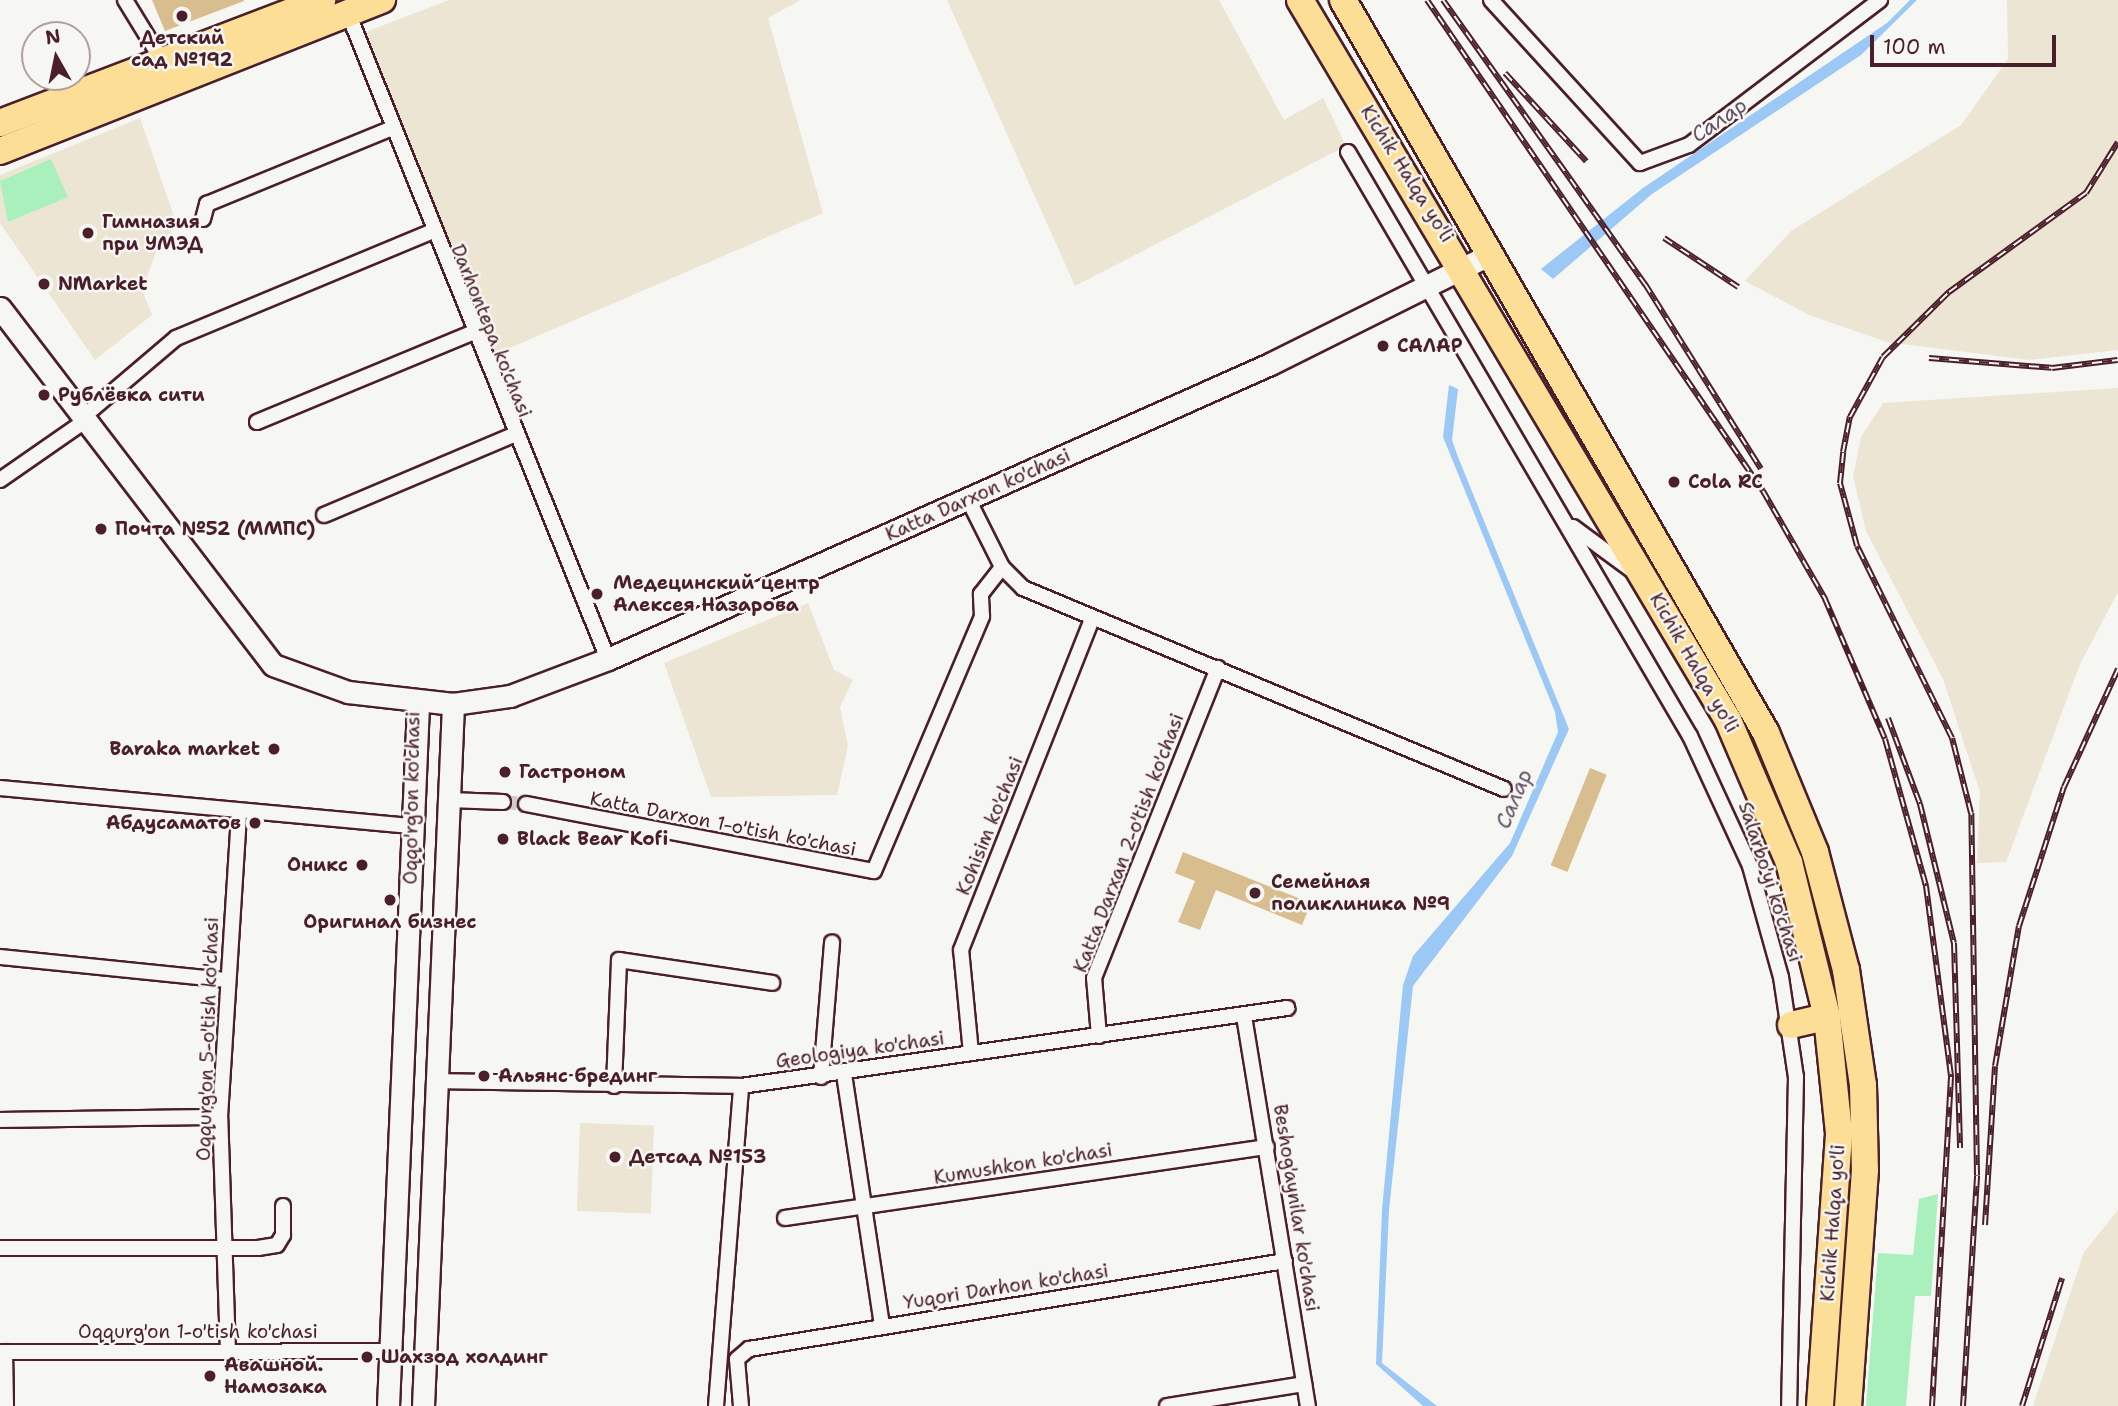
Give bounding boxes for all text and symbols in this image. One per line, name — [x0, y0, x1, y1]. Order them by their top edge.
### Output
marker: Детский сад №192 — [174, 8, 190, 24]
north arrow — [21, 21, 91, 91]
scale bar — [1873, 21, 2058, 65]
text: N — [44, 23, 62, 50]
place label: Детский сад №192 — [131, 27, 233, 71]
text: 100 m — [1883, 33, 1946, 61]
water label: Салар — [1686, 92, 1752, 148]
street label: Kichik Halqa yo'li — [1356, 101, 1458, 247]
place label: Гимназия при УМЭД — [102, 211, 203, 255]
marker: Гимназия при УМЭД — [80, 225, 96, 241]
street label: Darhontepa ko'chasi — [446, 241, 536, 421]
place label: NMarket — [58, 273, 147, 295]
marker: NMarket — [36, 276, 52, 292]
place label: САЛАР — [1397, 335, 1463, 357]
marker: САЛАР — [1375, 338, 1391, 354]
place label: Рублёвка сити — [58, 384, 205, 406]
marker: Рублёвка сити — [36, 387, 52, 403]
street label: Katta Darxon ko'chasi — [882, 444, 1074, 546]
place label: Cola RC — [1688, 471, 1763, 493]
marker: Cola RC — [1666, 474, 1682, 490]
place label: Почта №52 (ММПС) — [115, 518, 316, 540]
marker: Почта №52 (ММПС) — [93, 521, 109, 537]
place label: Медецинский центр Алексея Назарова — [613, 572, 820, 616]
marker: Медецинский центр Алексея Назарова — [587, 584, 607, 604]
street label: Kichik Halqa yo'li — [1645, 589, 1743, 737]
street label: Katta Darxan 2-o'tish ko'chasi — [1069, 710, 1189, 976]
street label: Oqqo'rg'on ko'chasi — [399, 711, 425, 885]
place label: Baraka market — [109, 738, 260, 760]
marker: Baraka market — [266, 741, 282, 757]
street label: Kohisim ko'chasi — [952, 753, 1028, 899]
place label: Гастроном — [519, 761, 625, 783]
marker: Гастроном — [497, 764, 513, 780]
water label: Салар — [1490, 766, 1538, 832]
street label: Katta Darxon 1-o'tish ko'chasi — [588, 787, 858, 861]
street label: Salarbo'yi ko'chasi — [1733, 799, 1807, 965]
place label: Абдусаматов — [106, 812, 241, 834]
marker: Абдусаматов — [247, 815, 263, 831]
place label: Black Bear Kofi — [517, 828, 668, 850]
marker: Black Bear Kofi — [495, 831, 511, 847]
place label: Оникс — [287, 854, 348, 876]
marker: Оникс — [354, 857, 370, 873]
place label: Семейная поликлиника №9 — [1271, 871, 1450, 915]
marker: Семейная поликлиника №9 — [1245, 883, 1265, 903]
marker: Оригинал бизнес — [382, 892, 398, 908]
place label: Оригинал бизнес — [303, 911, 477, 933]
street label: Oqqurg'on 5-o'tish ko'chasi — [192, 917, 224, 1161]
street label: Geologiya ko'chasi — [774, 1027, 946, 1073]
place label: Альянс брединг — [498, 1065, 657, 1087]
marker: Альянс брединг — [476, 1068, 492, 1084]
street label: Beshog'aynilar ko'chasi — [1268, 1103, 1324, 1313]
street label: Kumushkon ko'chasi — [932, 1139, 1114, 1189]
street label: Kichik Halqa yo'li — [1816, 1144, 1850, 1302]
place label: Детсад №153 — [629, 1146, 766, 1168]
marker: Детсад №153 — [607, 1149, 623, 1165]
street label: Yuqori Darhon ko'chasi — [902, 1260, 1110, 1314]
street label: Oqqurg'on 1-o'tish ko'chasi — [78, 1321, 318, 1343]
place label: Шахзод холдинг — [381, 1346, 548, 1368]
marker: Шахзод холдинг — [359, 1349, 375, 1365]
place label: Авашной. Намозака — [224, 1354, 327, 1398]
marker: Авашной. Намозака — [202, 1368, 218, 1384]

